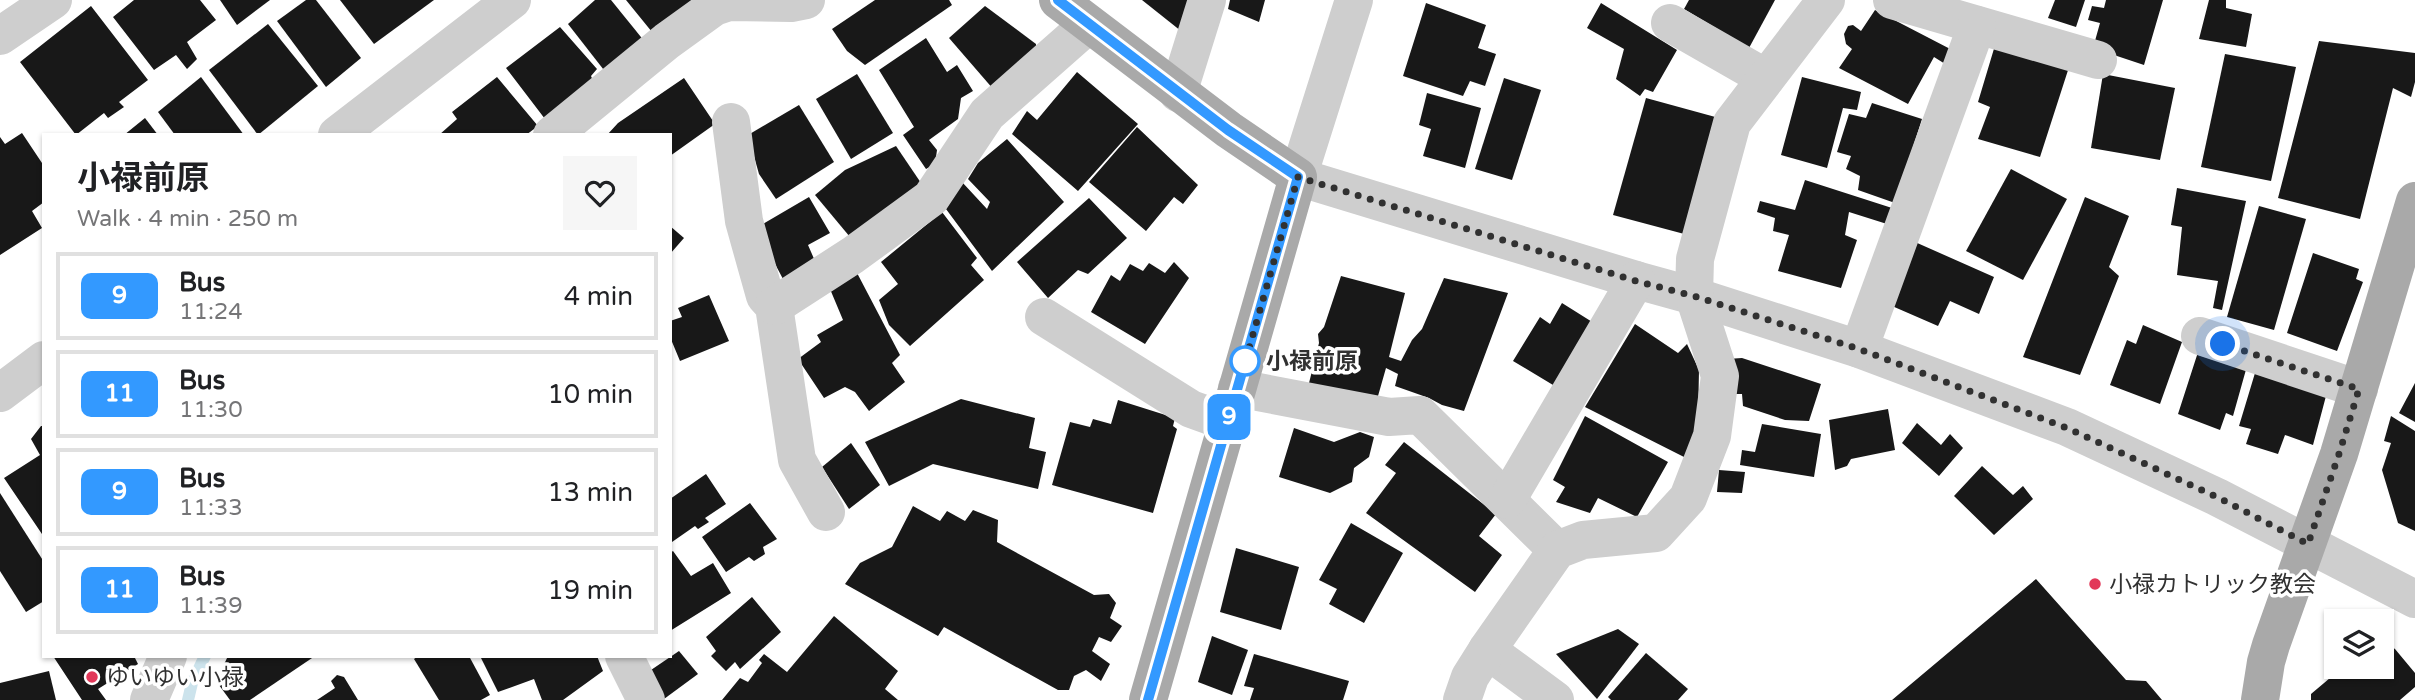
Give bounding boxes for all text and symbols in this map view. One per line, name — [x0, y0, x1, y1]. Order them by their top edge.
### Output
button: heart — [563, 156, 637, 230]
text: 小禄前原 — [77, 159, 209, 198]
text: Walk · 4 min · 250 m — [77, 205, 298, 233]
text: Bus — [179, 267, 225, 298]
text: 9 — [112, 281, 127, 310]
text: 4 min — [564, 281, 633, 312]
text: 11:24 — [179, 298, 243, 326]
your location — [2205, 326, 2240, 361]
marker: 小禄前原 — [1230, 346, 1260, 376]
place label: 小禄前原 — [1266, 348, 1358, 376]
text: Bus — [179, 365, 225, 396]
text: 11 — [104, 379, 135, 408]
text: 10 min — [547, 379, 633, 410]
line badge: 9 — [1206, 394, 1252, 440]
text: 11:30 — [179, 396, 243, 424]
text: 9 — [1221, 402, 1237, 431]
text: Bus — [179, 463, 225, 494]
text: 9 — [112, 477, 127, 506]
text: 13 min — [547, 477, 633, 508]
text: 11:33 — [179, 494, 243, 522]
text: Bus — [179, 561, 225, 592]
place label: 小禄カトリック教会 — [2109, 571, 2316, 599]
text: 11 — [104, 575, 135, 604]
text: 19 min — [547, 575, 633, 606]
marker: 小禄カトリック教会 — [2087, 576, 2103, 592]
text: 11:39 — [179, 592, 243, 620]
map controls — [2324, 609, 2394, 679]
button: layers — [2324, 609, 2394, 679]
place label: ゆいゆい小禄 — [106, 664, 244, 692]
marker: ゆいゆい小禄 — [84, 669, 100, 685]

